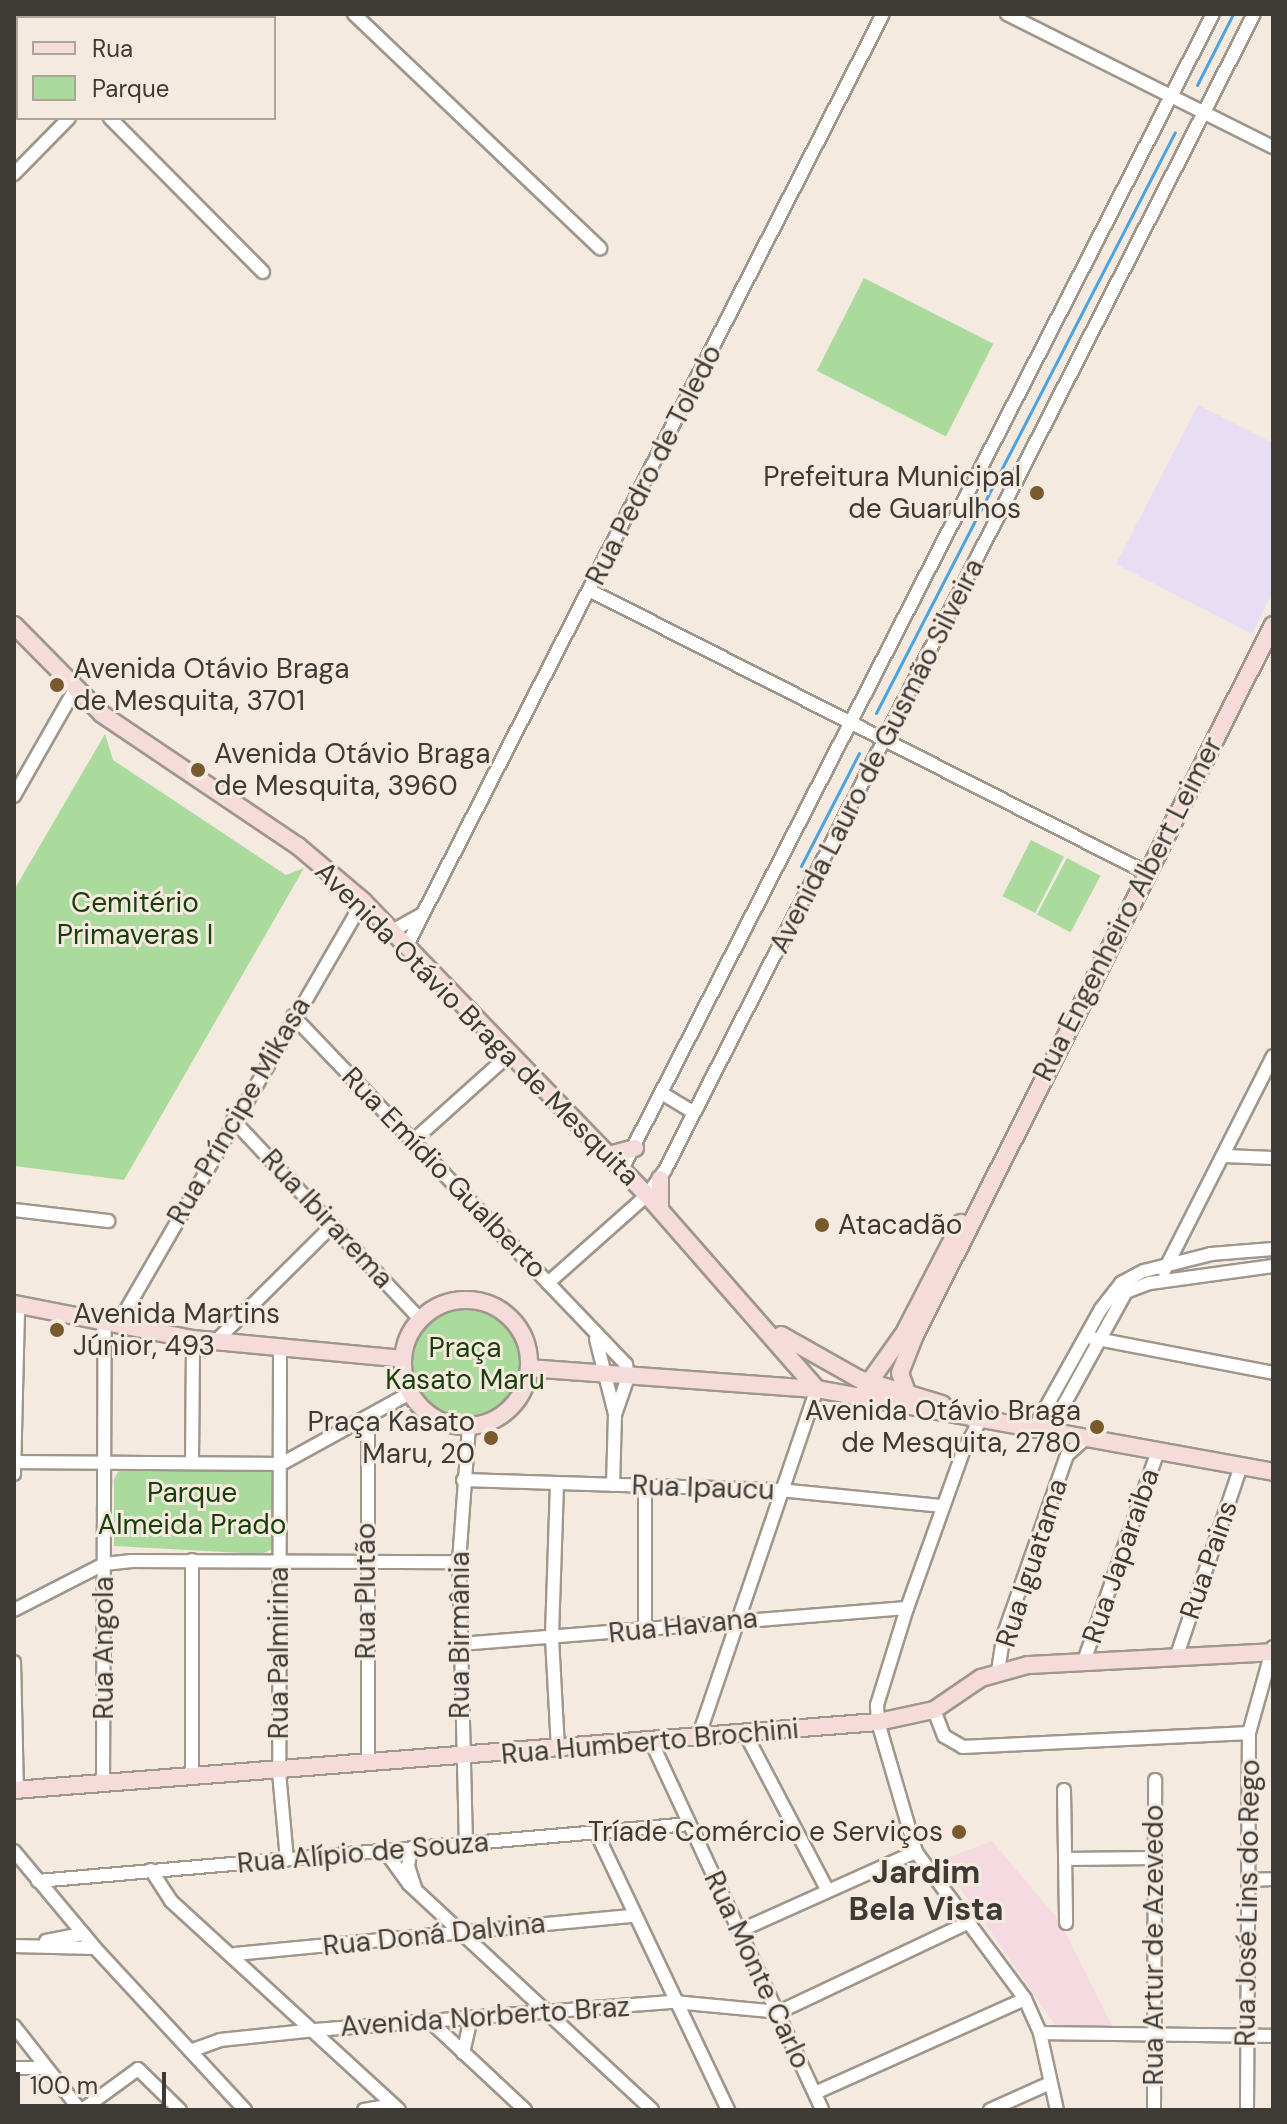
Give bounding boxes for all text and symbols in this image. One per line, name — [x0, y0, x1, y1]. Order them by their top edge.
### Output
legend — [16, 16, 276, 120]
text: Rua — [92, 33, 133, 64]
text: Parque — [92, 73, 169, 104]
street label: Rua Pedro de Toledo — [579, 339, 729, 591]
place label: Prefeitura Municipal de Guarulhos — [763, 460, 1021, 526]
marker: Prefeitura Municipal de Guarulhos — [1028, 484, 1046, 502]
street label: Avenida Lauro de Gusmão Silveira — [763, 553, 991, 959]
place label: Avenida Otávio Braga de Mesquita, 3701 — [73, 652, 349, 718]
marker: Avenida Otávio Braga de Mesquita, 3701 — [48, 676, 66, 694]
street label: Rua Engenheiro Albert Leimer — [1026, 731, 1230, 1087]
place label: Avenida Otávio Braga de Mesquita, 3960 — [214, 737, 490, 803]
marker: Avenida Otávio Braga de Mesquita, 3960 — [189, 761, 207, 779]
street label: Avenida Otávio Braga de Mesquita — [308, 855, 646, 1193]
park label: Cemitério Primaveras I — [57, 886, 213, 952]
street label: Rua Príncipe Mikasa — [160, 991, 318, 1231]
street label: Rua Emídio Gualberto — [335, 1060, 553, 1286]
street label: Rua Ibirarema — [254, 1143, 400, 1295]
place label: Atacadão — [838, 1208, 962, 1242]
marker: Atacadão — [813, 1216, 831, 1234]
place label: Avenida Martins Júnior, 493 — [73, 1297, 280, 1363]
marker: Avenida Martins Júnior, 493 — [48, 1321, 66, 1339]
park label: Praça Kasato Maru — [385, 1331, 545, 1397]
place label: Avenida Otávio Braga de Mesquita, 2780 — [805, 1394, 1081, 1460]
place label: Praça Kasato Maru, 20 — [307, 1405, 475, 1471]
marker: Avenida Otávio Braga de Mesquita, 2780 — [1088, 1418, 1106, 1436]
marker: Praça Kasato Maru, 20 — [482, 1429, 500, 1447]
street label: Rua Japaraiba — [1075, 1464, 1167, 1648]
street label: Rua Ipaucu — [631, 1469, 775, 1507]
street label: Rua Iguatama — [989, 1475, 1075, 1651]
park label: Parque Almeida Prado — [98, 1476, 286, 1542]
street label: Rua Pains — [1173, 1496, 1245, 1624]
street label: Rua Plutão — [349, 1523, 383, 1659]
street label: Rua Birmânia — [443, 1551, 477, 1719]
street label: Rua Palmirina — [262, 1567, 296, 1739]
street label: Rua Angola — [87, 1576, 121, 1720]
street label: Rua Havana — [607, 1601, 759, 1651]
street label: Rua Humberto Brochini — [500, 1712, 800, 1772]
street label: Rua José Lins do Rego — [1229, 1759, 1267, 2047]
street label: Rua Artur de Azevedo — [1137, 1805, 1171, 2085]
place label: Tríade Comércio e Serviços — [588, 1815, 943, 1849]
marker: Tríade Comércio e Serviços — [950, 1823, 968, 1841]
street label: Rua Alípio de Souza — [236, 1825, 490, 1881]
district label: Jardim Bela Vista — [848, 1854, 1004, 1929]
street label: Rua Monte Carlo — [697, 1866, 817, 2074]
street label: Rua Doná Dalvina — [321, 1907, 547, 1963]
street label: Avenida Norberto Braz — [339, 1990, 631, 2044]
scale bar — [20, 2056, 170, 2106]
text: 100 m — [30, 2070, 98, 2101]

